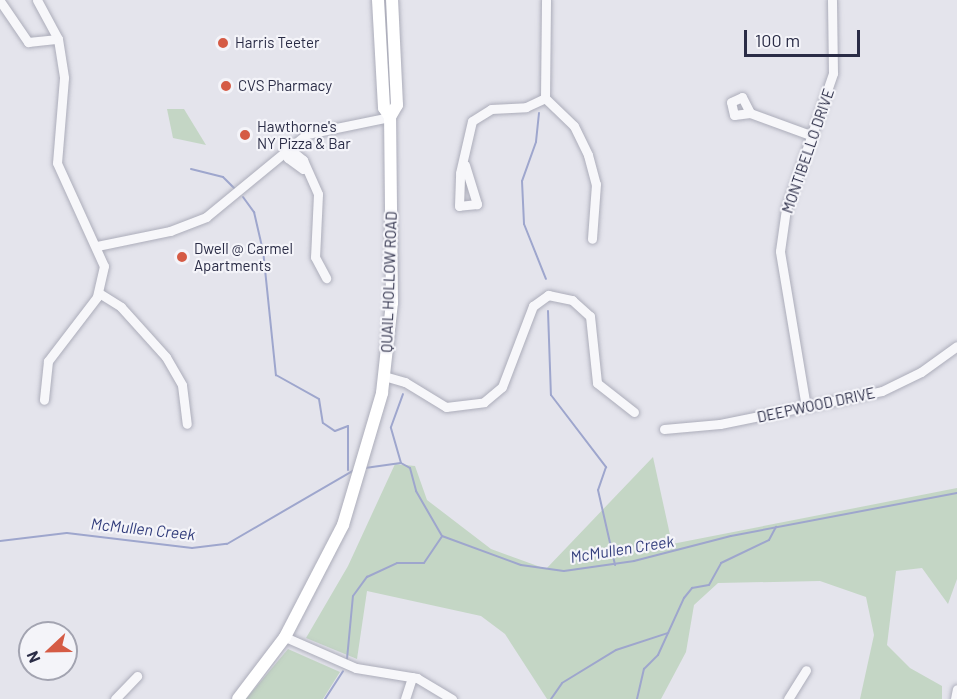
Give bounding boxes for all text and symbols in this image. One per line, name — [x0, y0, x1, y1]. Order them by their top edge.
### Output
scale bar — [747, 18, 862, 56]
text: 100 m — [755, 29, 800, 51]
place label: Harris Teeter — [235, 34, 319, 52]
marker: Harris Teeter — [216, 36, 230, 50]
place label: CVS Pharmacy — [238, 77, 332, 95]
marker: CVS Pharmacy — [219, 79, 233, 93]
street label: MONTIBELLO DRIVE — [778, 86, 838, 216]
place label: Hawthorne's NY Pizza & Bar — [257, 117, 351, 152]
marker: Hawthorne's NY Pizza & Bar — [238, 128, 252, 142]
street label: QUAIL HOLLOW ROAD — [378, 211, 400, 353]
place label: Dwell @ Carmel Apartments — [194, 239, 293, 274]
marker: Dwell @ Carmel Apartments — [175, 250, 189, 264]
street label: DEEPWOOD DRIVE — [755, 384, 877, 426]
water label: McMullen Creek — [90, 514, 196, 544]
water label: McMullen Creek — [569, 531, 675, 567]
north arrow — [18, 621, 78, 681]
text: N — [22, 649, 44, 666]

